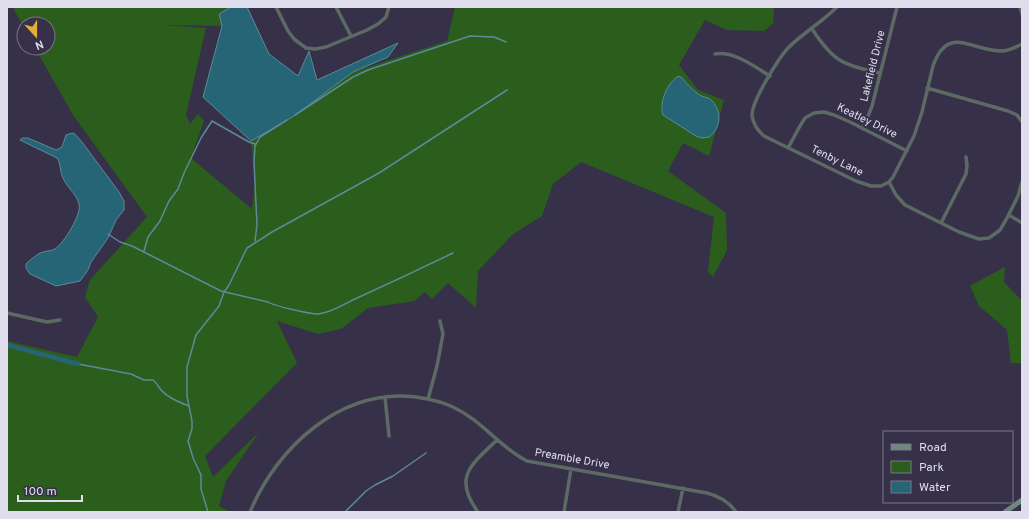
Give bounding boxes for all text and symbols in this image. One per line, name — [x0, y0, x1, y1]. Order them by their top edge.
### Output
north arrow — [16, 16, 56, 56]
street label: Lakefield Drive — [857, 29, 889, 103]
text: N — [33, 36, 45, 52]
street label: Keatley Drive — [835, 100, 900, 142]
street label: Tenby Lane — [809, 142, 866, 180]
legend — [883, 431, 1013, 503]
text: Road — [919, 440, 947, 456]
street label: Preamble Drive — [534, 446, 611, 472]
text: Park — [919, 460, 944, 476]
scale bar — [18, 477, 82, 503]
text: Water — [919, 480, 951, 496]
text: 100 m — [24, 484, 57, 500]

